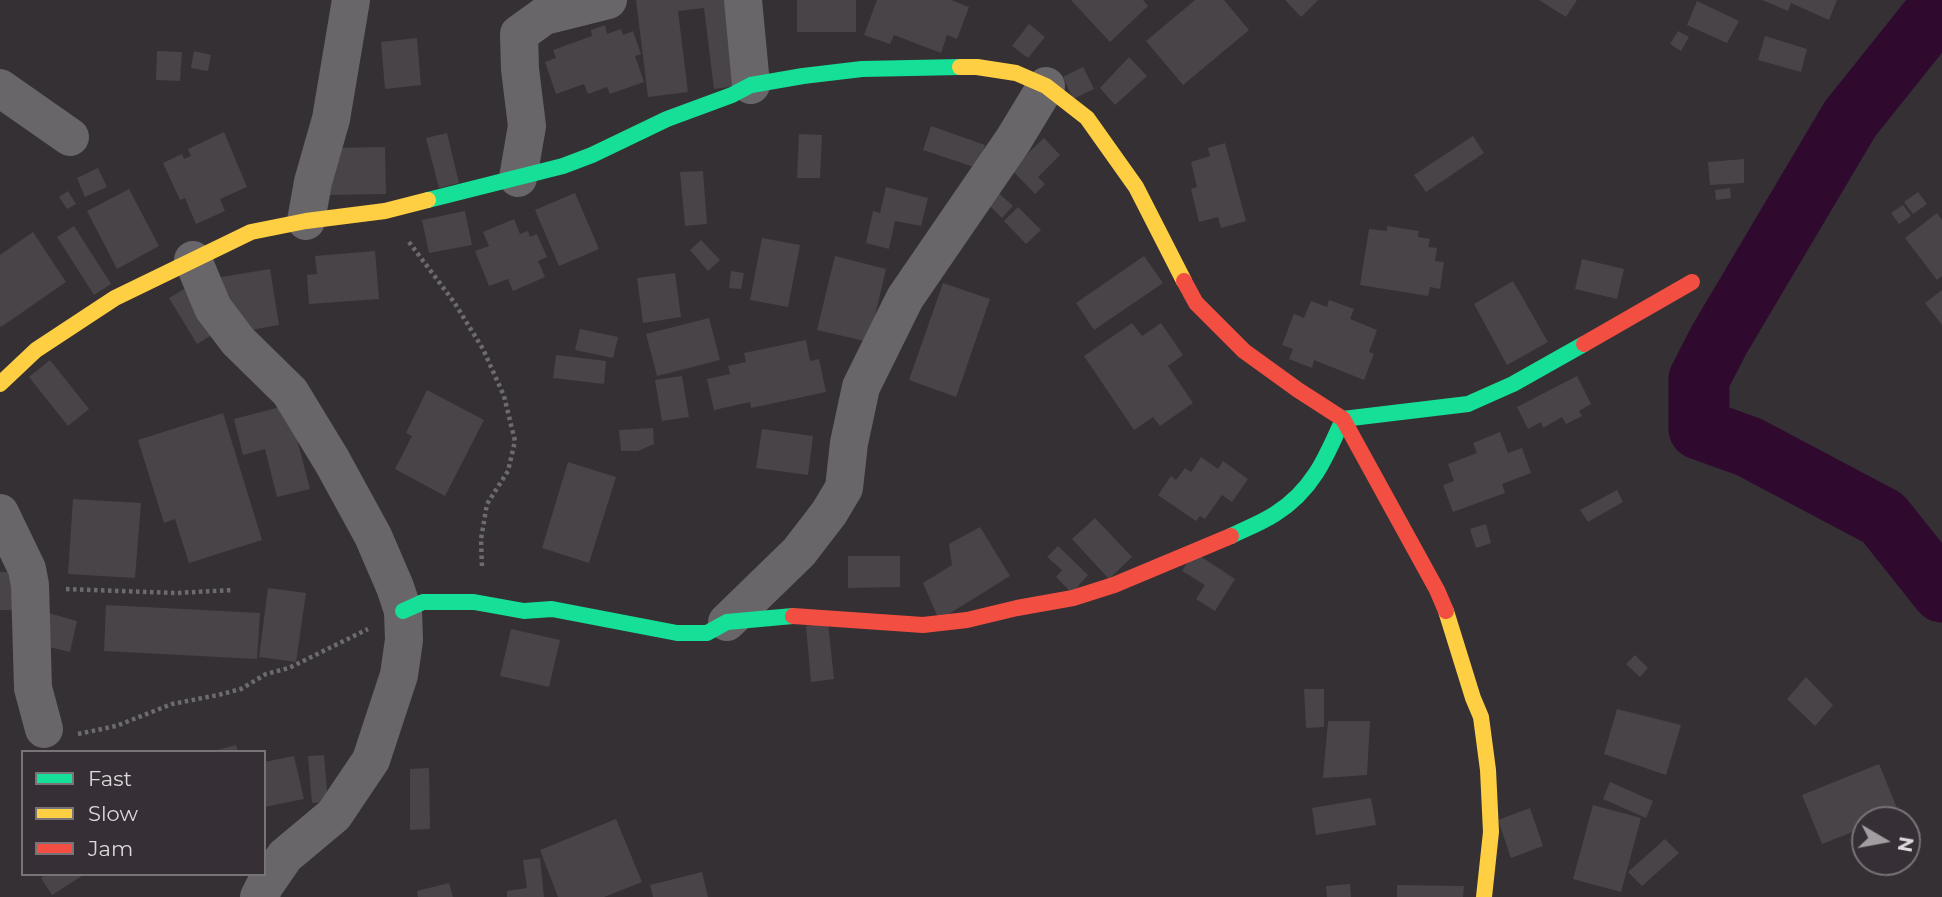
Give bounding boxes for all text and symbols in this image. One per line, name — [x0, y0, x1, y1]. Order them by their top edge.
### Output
legend — [21, 750, 266, 876]
text: Fast — [88, 766, 132, 791]
text: Slow — [88, 801, 138, 826]
north arrow — [1851, 806, 1921, 876]
text: N — [1893, 835, 1918, 854]
text: Jam — [88, 836, 133, 861]

